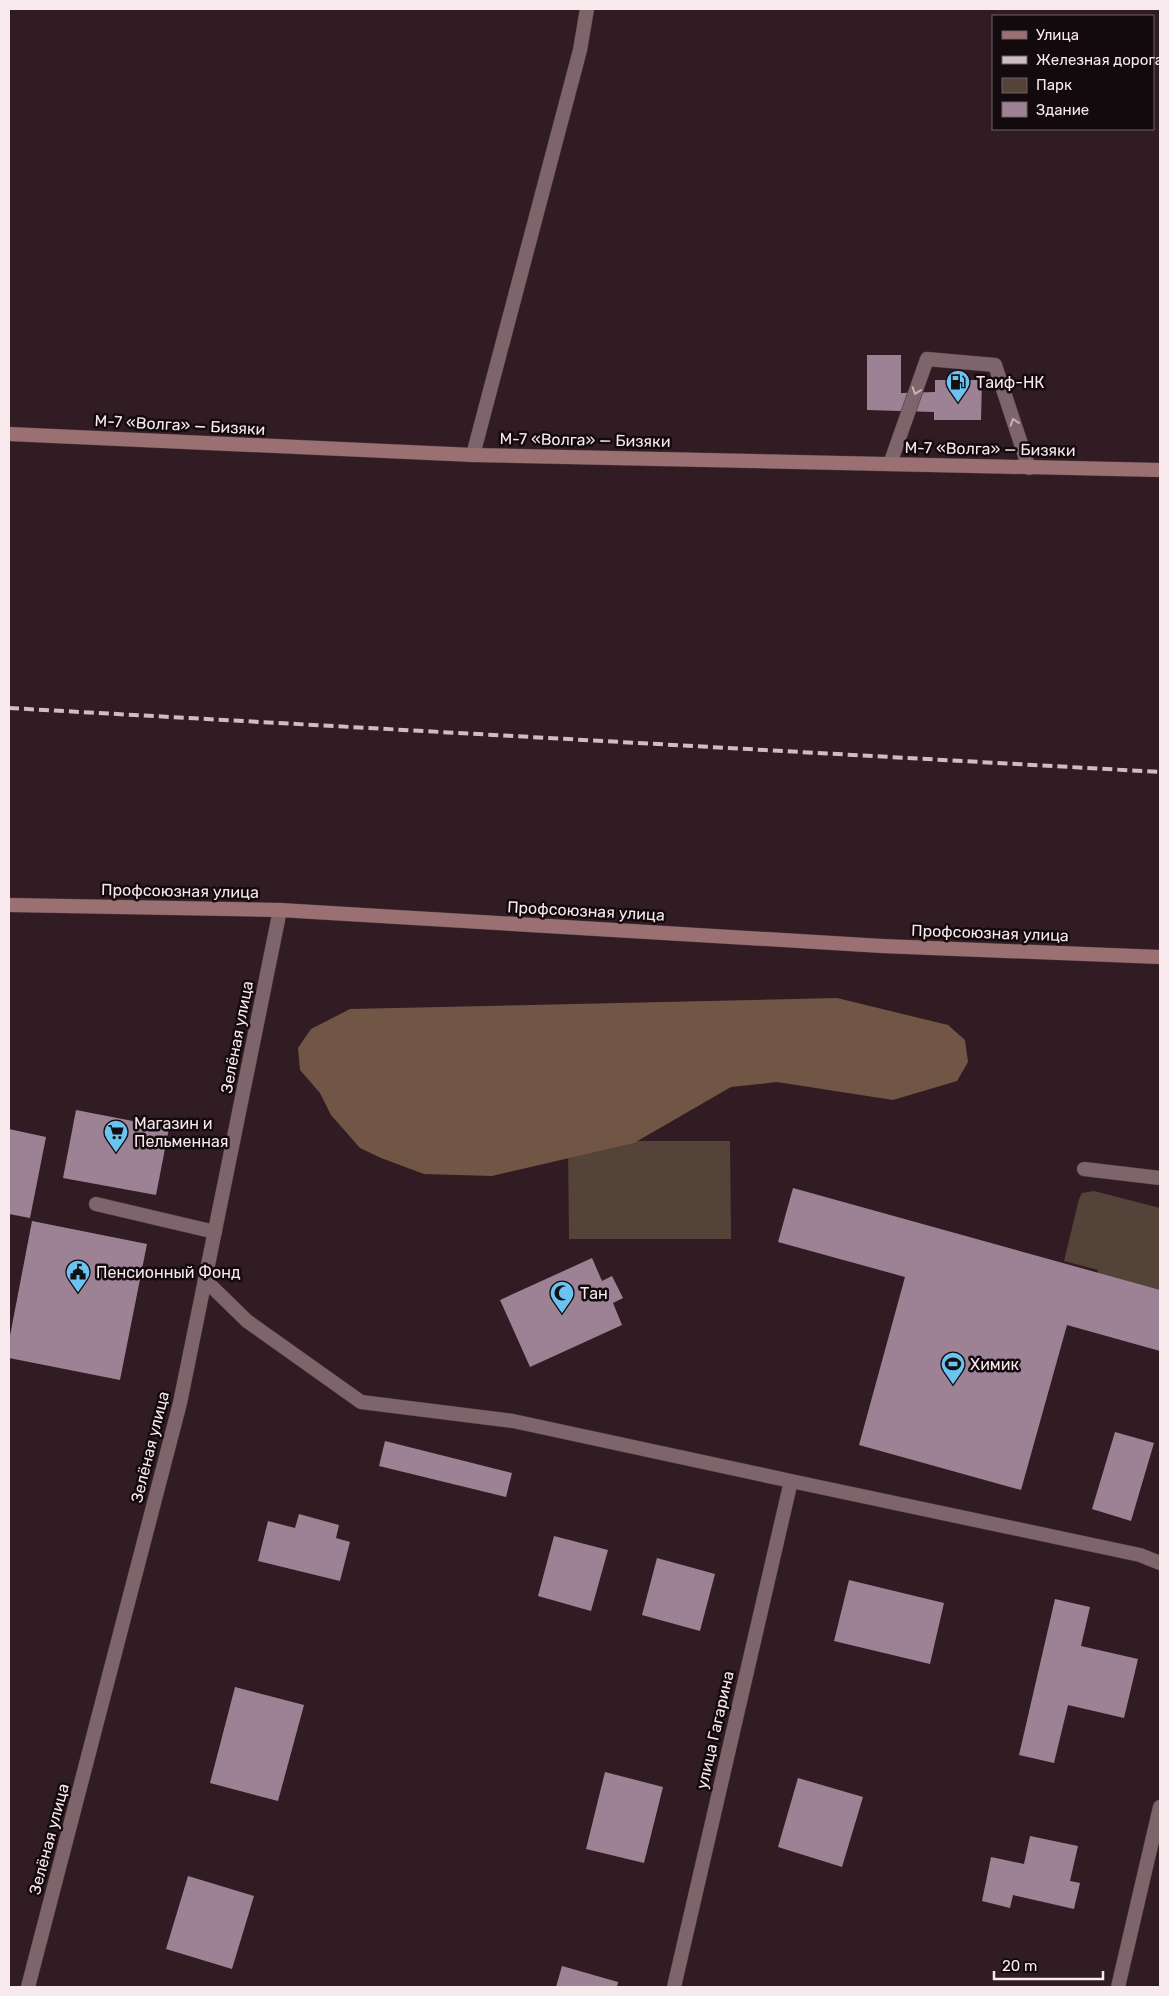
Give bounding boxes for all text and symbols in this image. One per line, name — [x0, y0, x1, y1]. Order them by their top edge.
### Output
legend — [992, 15, 1154, 130]
text: Улица — [1036, 26, 1079, 44]
text: Железная дорога — [1036, 51, 1163, 69]
text: Парк — [1036, 76, 1072, 94]
text: Здание — [1036, 101, 1089, 119]
fuel station icon: Таиф-НК — [945, 369, 971, 403]
place label: Таиф-НК — [976, 373, 1045, 392]
one-way arrow — [911, 386, 921, 394]
street label: М-7 «Волга» — Бизяки — [94, 411, 266, 439]
one-way arrow — [1010, 418, 1020, 426]
street label: М-7 «Волга» — Бизяки — [499, 429, 671, 451]
street label: М-7 «Волга» — Бизяки — [904, 438, 1076, 460]
street label: Профсоюзная улица — [101, 880, 259, 902]
street label: Профсоюзная улица — [507, 897, 665, 925]
street label: Профсоюзная улица — [911, 921, 1069, 945]
street label: Зелёная улица — [217, 979, 257, 1095]
place label: Магазин и Пельменная — [134, 1114, 229, 1151]
supermarket icon: Магазин и Пельменная — [103, 1119, 129, 1153]
public building icon: Пенсионный Фонд — [65, 1259, 91, 1293]
place label: Пенсионный Фонд — [96, 1263, 241, 1282]
mosque icon: Тан — [549, 1280, 575, 1314]
place label: Тан — [580, 1284, 608, 1303]
sports icon: Химик — [940, 1351, 966, 1385]
place label: Химик — [970, 1355, 1020, 1374]
street label: Зелёная улица — [127, 1389, 173, 1505]
street label: улица Гагарина — [692, 1669, 738, 1791]
street label: Зелёная улица — [25, 1781, 73, 1897]
scale bar — [994, 1948, 1103, 1980]
text: 20 m — [1002, 1957, 1037, 1975]

